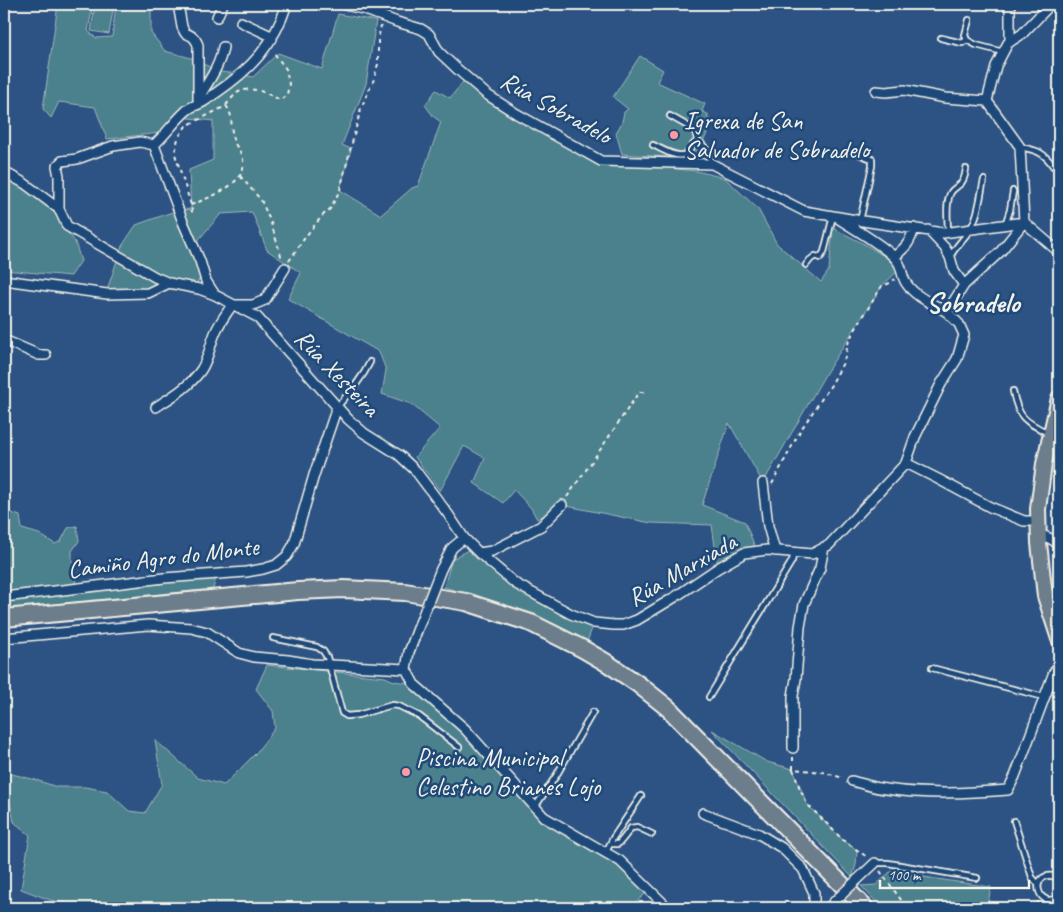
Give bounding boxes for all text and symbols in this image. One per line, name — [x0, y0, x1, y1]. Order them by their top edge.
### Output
street label: Rúa Sobradelo — [495, 64, 620, 153]
place label: Igrexa de San Salvador de Sobradelo — [684, 105, 872, 166]
marker: Igrexa de San Salvador de Sobradelo — [668, 129, 680, 141]
district label: Sobradelo — [926, 285, 1022, 320]
street label: Rúa Xesteira — [287, 322, 388, 425]
street label: Rúa Marxiada — [622, 525, 744, 614]
street label: Camiño Agro do Monte — [66, 530, 262, 586]
place label: Piscina Municipal Celestino Brianes Lojo — [416, 742, 602, 803]
marker: Piscina Municipal Celestino Brianes Lojo — [400, 766, 412, 778]
scale bar — [880, 857, 1029, 889]
text: 100 m — [888, 866, 922, 885]

